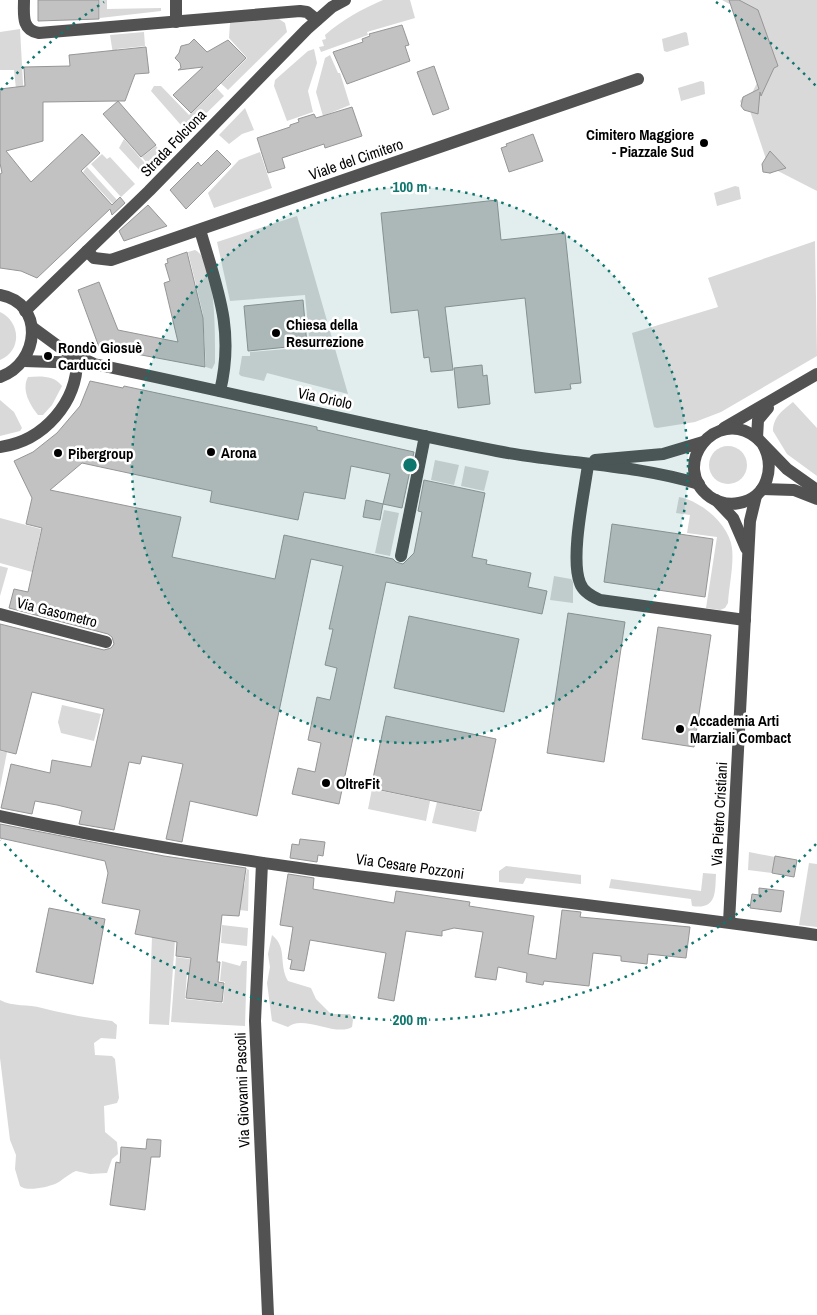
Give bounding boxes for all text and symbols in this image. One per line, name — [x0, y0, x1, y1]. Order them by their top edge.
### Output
street label: Strada Folciona — [135, 105, 211, 181]
place label: Cimitero Maggiore - Piazzale Sud — [586, 124, 694, 162]
street label: Viale del Cimitero — [306, 133, 406, 185]
marker: Cimitero Maggiore - Piazzale Sud — [698, 137, 710, 149]
text: 100 m — [393, 176, 427, 197]
place label: Chiesa della Resurrezione — [286, 314, 364, 352]
marker: Chiesa della Resurrezione — [270, 327, 282, 339]
place label: Rondò Giosuè Carducci — [58, 337, 142, 375]
marker: Rondò Giosuè Carducci — [42, 350, 54, 362]
street label: Via Oriolo — [296, 382, 354, 414]
place label: Arona — [221, 442, 257, 463]
place label: Pibergroup — [68, 443, 134, 464]
marker: Arona — [205, 446, 217, 458]
marker: Pibergroup — [52, 447, 64, 459]
centre of rings — [401, 456, 419, 474]
street label: Via Gasometro — [14, 592, 100, 632]
place label: Accademia Arti Marziali Combact — [690, 710, 791, 748]
marker: Accademia Arti Marziali Combact — [674, 723, 686, 735]
street label: Via Pietro Cristiani — [706, 761, 732, 867]
place label: OltreFit — [336, 773, 380, 794]
marker: OltreFit — [320, 777, 332, 789]
street label: Via Cesare Pozzoni — [354, 848, 466, 884]
text: 200 m — [393, 1009, 427, 1030]
street label: Via Giovanni Pascoli — [229, 1032, 255, 1148]

